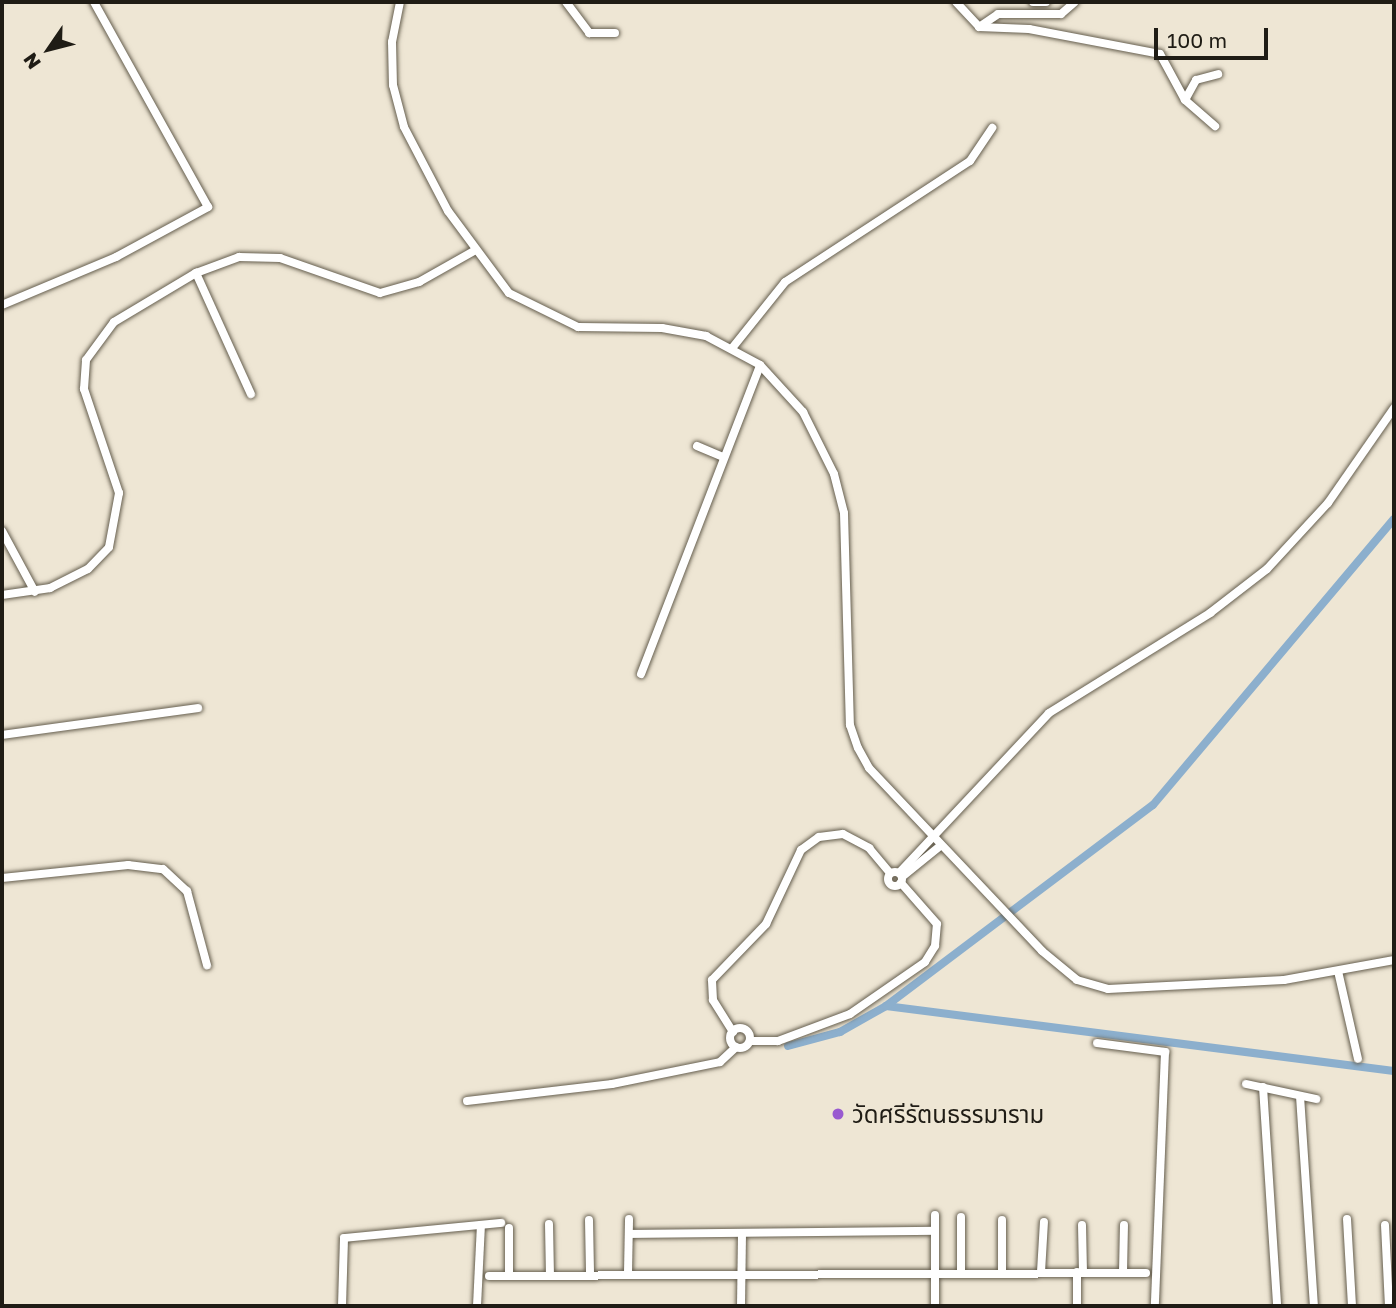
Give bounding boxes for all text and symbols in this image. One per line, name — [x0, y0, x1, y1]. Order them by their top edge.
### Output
north arrow — [14, 14, 84, 84]
scale bar — [1158, 14, 1272, 58]
text: 100 m — [1167, 27, 1227, 53]
text: N — [18, 49, 45, 74]
place label: วัดศรีรัตนธรรมาราม — [852, 1100, 1044, 1128]
marker: วัดศรีรัตนธรรมาราม — [830, 1106, 846, 1122]

